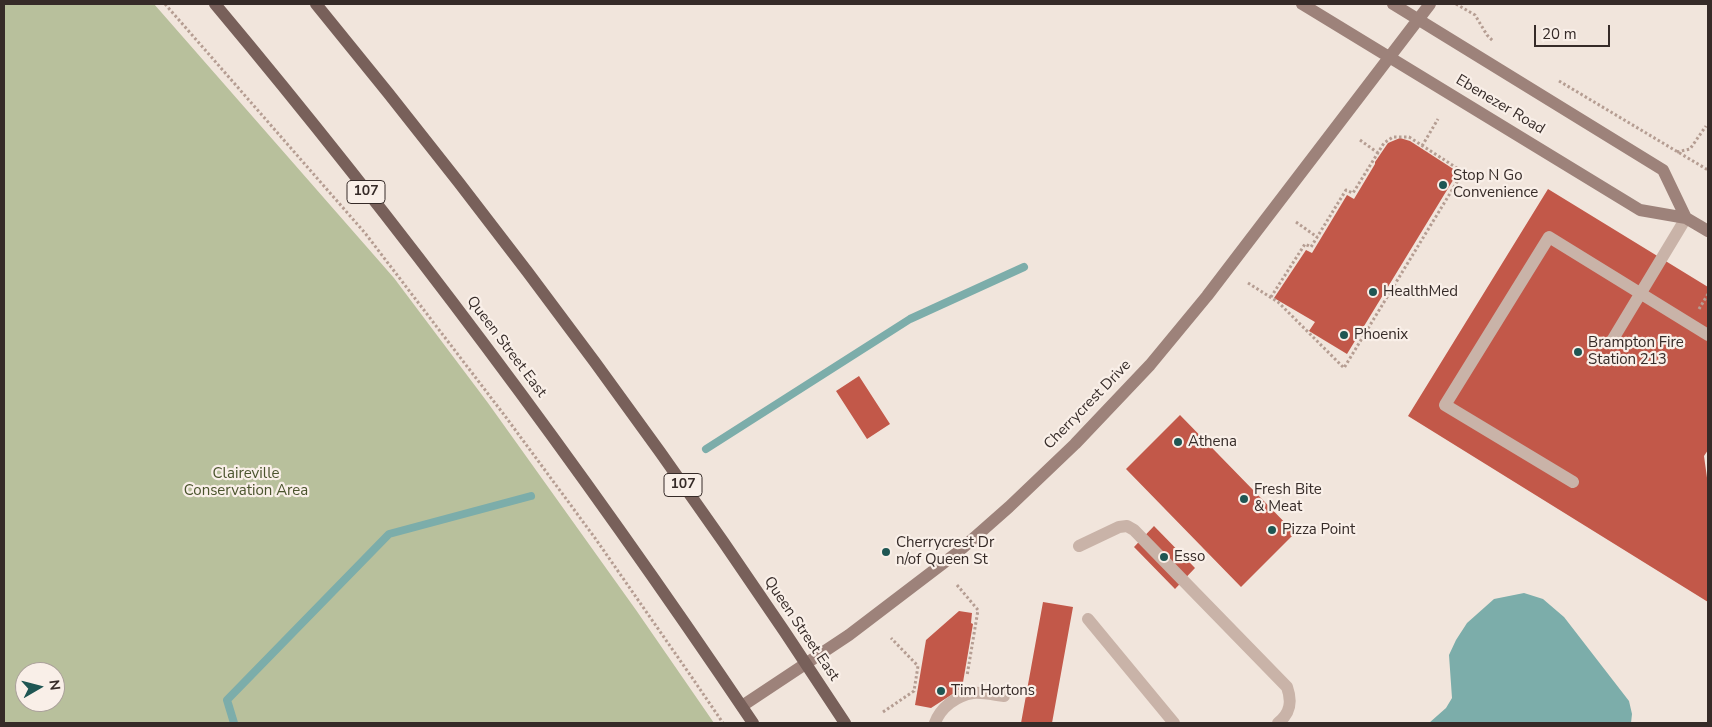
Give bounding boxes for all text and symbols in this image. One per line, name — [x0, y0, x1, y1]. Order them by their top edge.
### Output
scale bar — [1537, 15, 1613, 47]
text: 20 m — [1542, 24, 1577, 44]
street label: Ebenezer Road — [1452, 71, 1548, 139]
place label: Stop N Go Convenience — [1453, 167, 1538, 202]
marker: Stop N Go Convenience — [1437, 179, 1449, 191]
road number: 107 — [347, 180, 385, 203]
place label: HealthMed — [1383, 283, 1458, 301]
marker: HealthMed — [1367, 286, 1379, 298]
street label: Queen Street East — [462, 293, 550, 401]
place label: Phoenix — [1354, 326, 1408, 344]
marker: Phoenix — [1338, 329, 1350, 341]
place label: Brampton Fire Station 213 — [1588, 334, 1684, 369]
marker: Brampton Fire Station 213 — [1572, 346, 1584, 358]
street label: Cherrycrest Drive — [1041, 357, 1135, 453]
place label: Athena — [1188, 433, 1237, 451]
marker: Athena — [1172, 436, 1184, 448]
park label: Claireville Conservation Area — [184, 465, 308, 500]
road number: 107 — [664, 474, 702, 496]
place label: Fresh Bite & Meat — [1254, 481, 1322, 516]
marker: Fresh Bite & Meat — [1238, 493, 1250, 505]
place label: Pizza Point — [1282, 521, 1355, 539]
marker: Pizza Point — [1266, 524, 1278, 536]
place label: Cherrycrest Dr n/of Queen St — [896, 534, 994, 569]
marker: Cherrycrest Dr n/of Queen St — [880, 546, 892, 558]
place label: Esso — [1174, 548, 1205, 566]
marker: Esso — [1158, 551, 1170, 563]
street label: Queen Street East — [759, 573, 843, 685]
north arrow — [15, 662, 65, 712]
text: N — [44, 678, 64, 691]
place label: Tim Hortons — [951, 682, 1035, 700]
marker: Tim Hortons — [935, 685, 947, 697]

